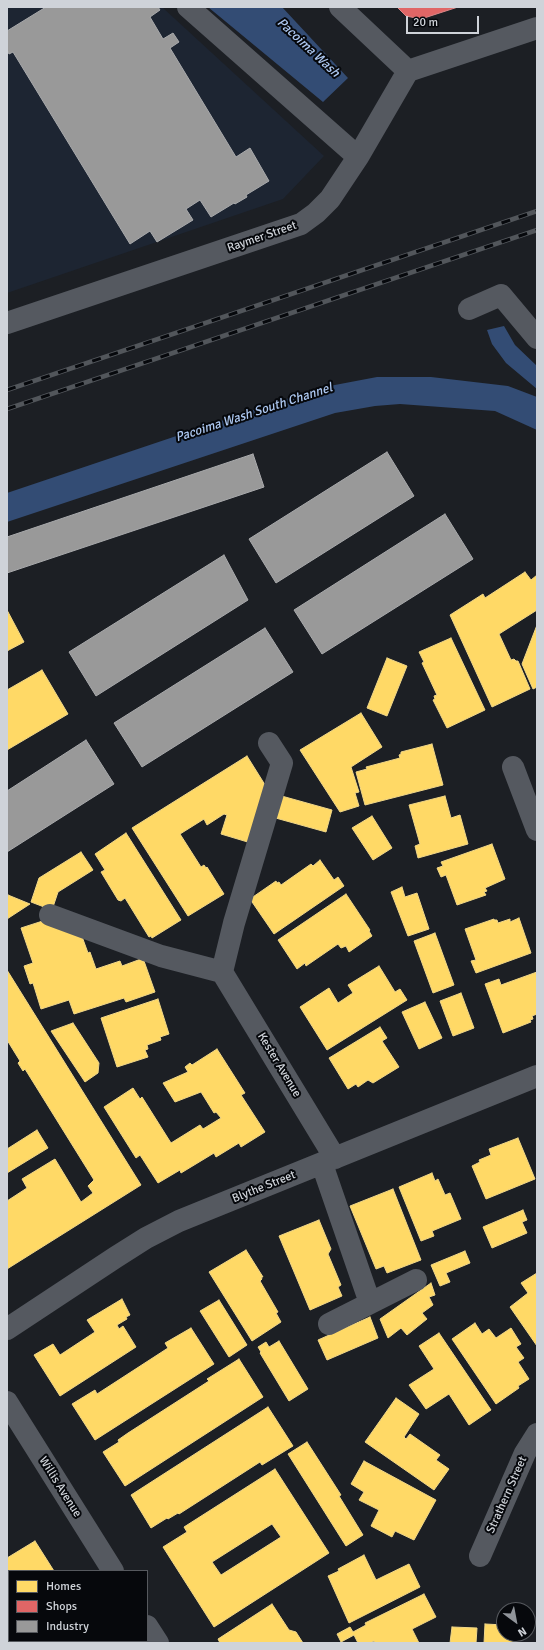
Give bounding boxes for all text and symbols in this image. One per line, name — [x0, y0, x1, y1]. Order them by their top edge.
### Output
scale bar — [408, 8, 481, 34]
water label: Pacoima Wash — [274, 15, 342, 81]
text: 20 m — [413, 15, 438, 30]
street label: Raymer Street — [225, 218, 299, 256]
water label: Pacoima Wash South Channel — [174, 380, 334, 446]
street label: Kester Avenue — [254, 1030, 304, 1100]
street label: Blythe Street — [230, 1168, 298, 1206]
street label: Willis Avenue — [36, 1454, 84, 1520]
street label: Strathern Street — [484, 1454, 530, 1536]
legend — [8, 1570, 148, 1642]
text: Homes — [46, 1579, 81, 1594]
text: Shops — [46, 1599, 77, 1614]
north arrow — [496, 1602, 536, 1642]
text: Industry — [46, 1619, 89, 1634]
text: N — [515, 1624, 529, 1639]

